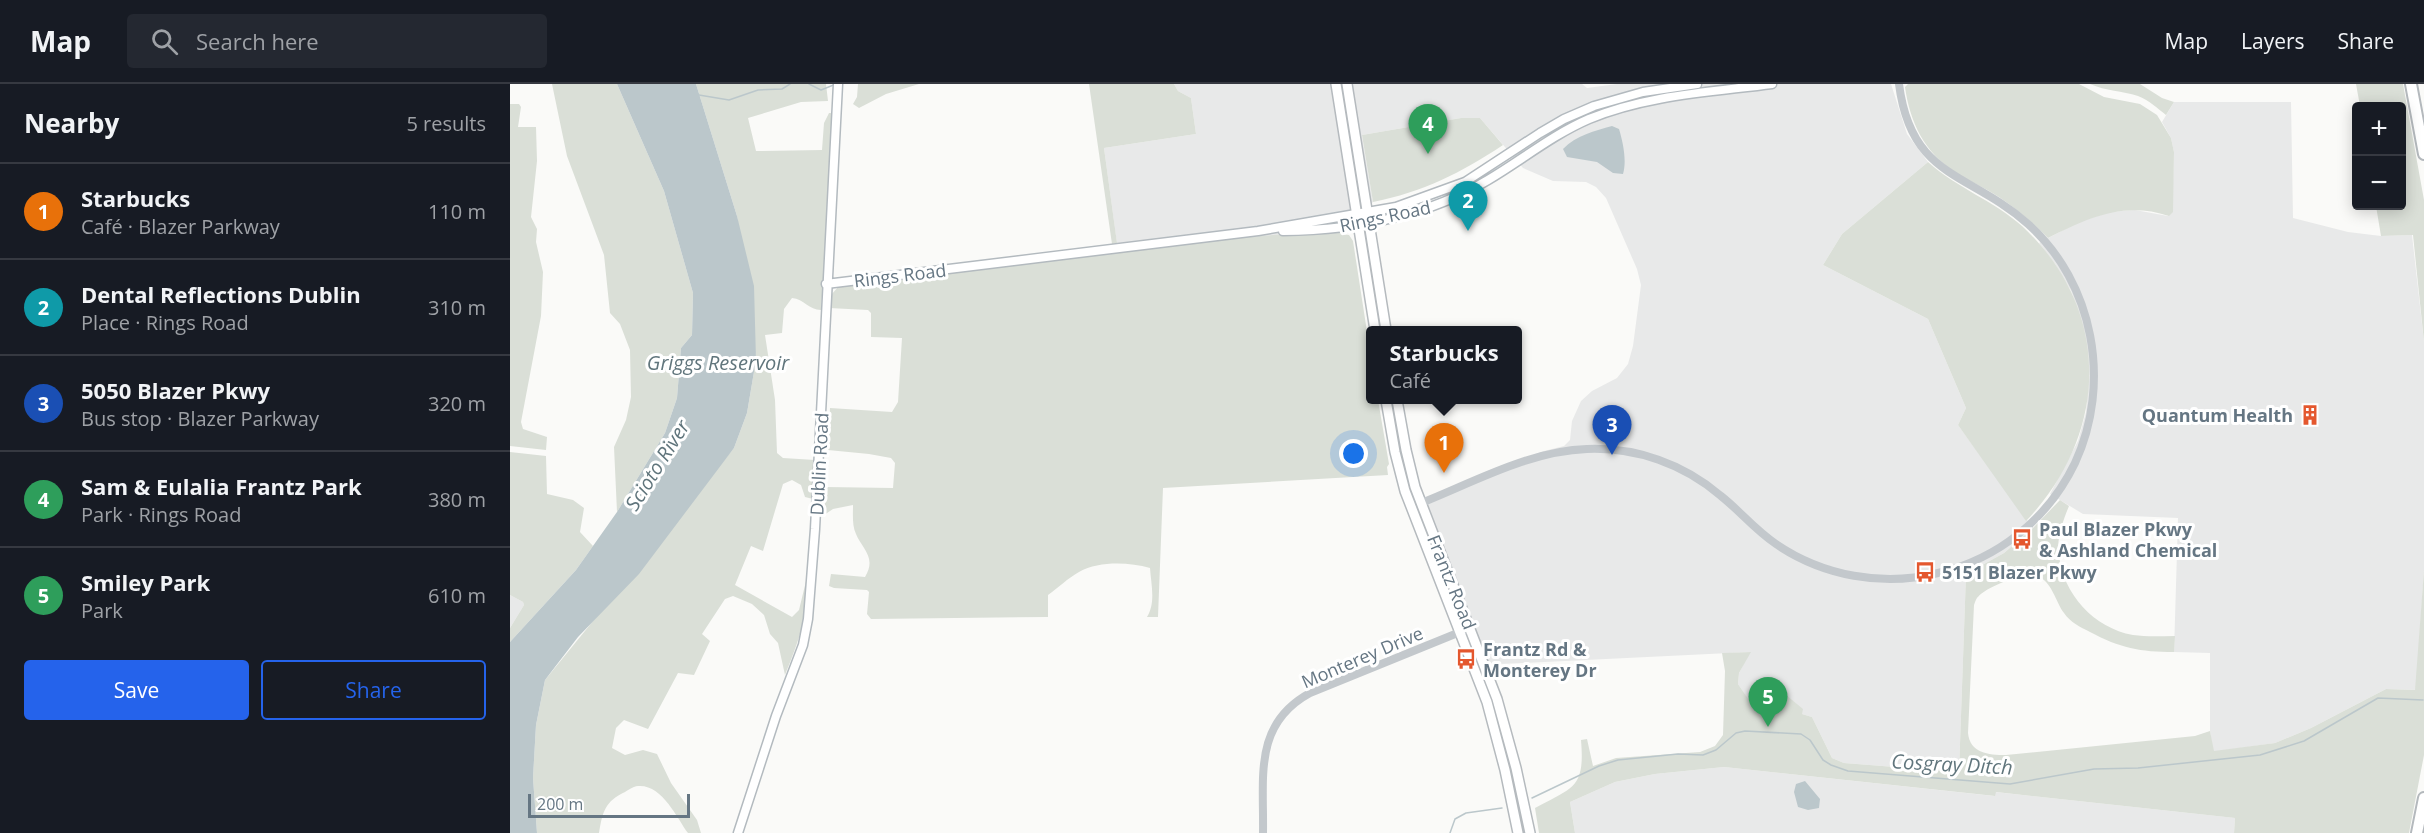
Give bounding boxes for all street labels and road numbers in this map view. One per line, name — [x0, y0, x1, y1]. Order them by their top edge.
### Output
street label: Rings Road — [1337, 195, 1433, 237]
street label: Rings Road — [853, 257, 947, 293]
street label: Dublin Road — [804, 412, 834, 516]
street label: Frantz Road — [1422, 531, 1482, 633]
street label: Monterey Drive — [1298, 621, 1426, 693]

